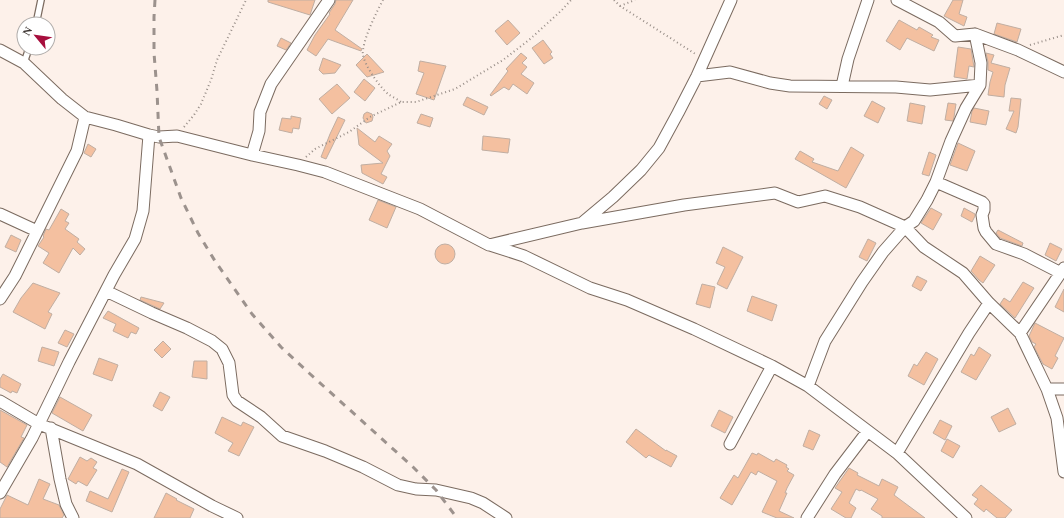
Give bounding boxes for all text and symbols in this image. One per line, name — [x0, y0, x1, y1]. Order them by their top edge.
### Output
north arrow — [16, 16, 56, 56]
text: N — [20, 25, 34, 38]

